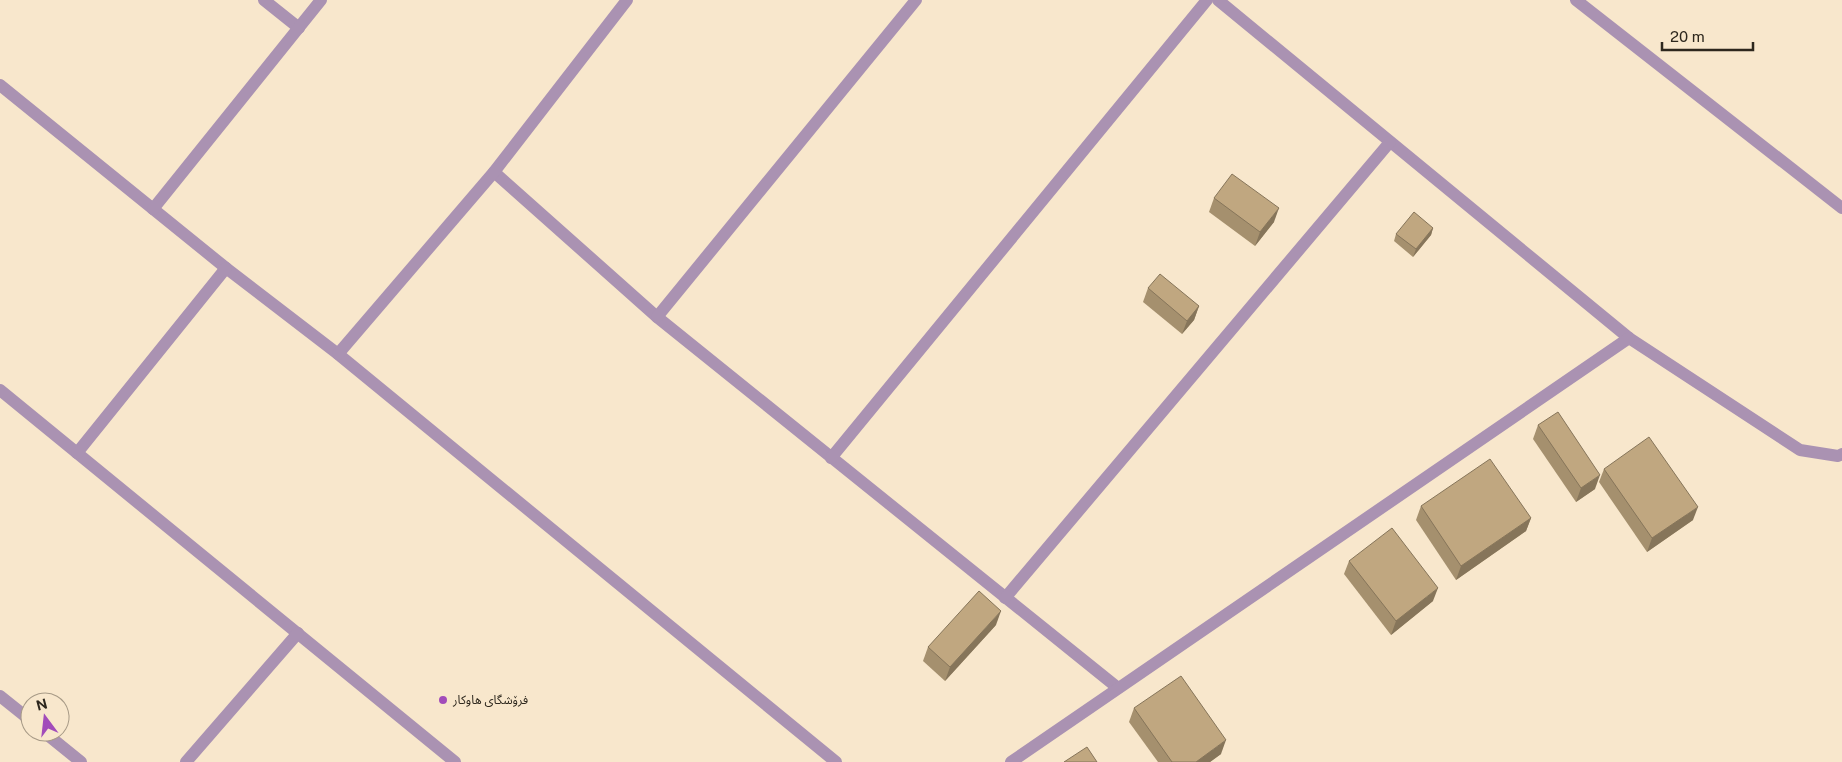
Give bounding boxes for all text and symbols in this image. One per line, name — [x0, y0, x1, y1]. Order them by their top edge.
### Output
scale bar — [1662, 20, 1753, 52]
text: 20 m — [1670, 28, 1705, 45]
north arrow — [20, 692, 70, 742]
place label: فرۆشگای ھاوکار — [452, 693, 528, 707]
marker: فرۆشگای ھاوکار — [437, 694, 449, 706]
text: N — [34, 695, 49, 714]

